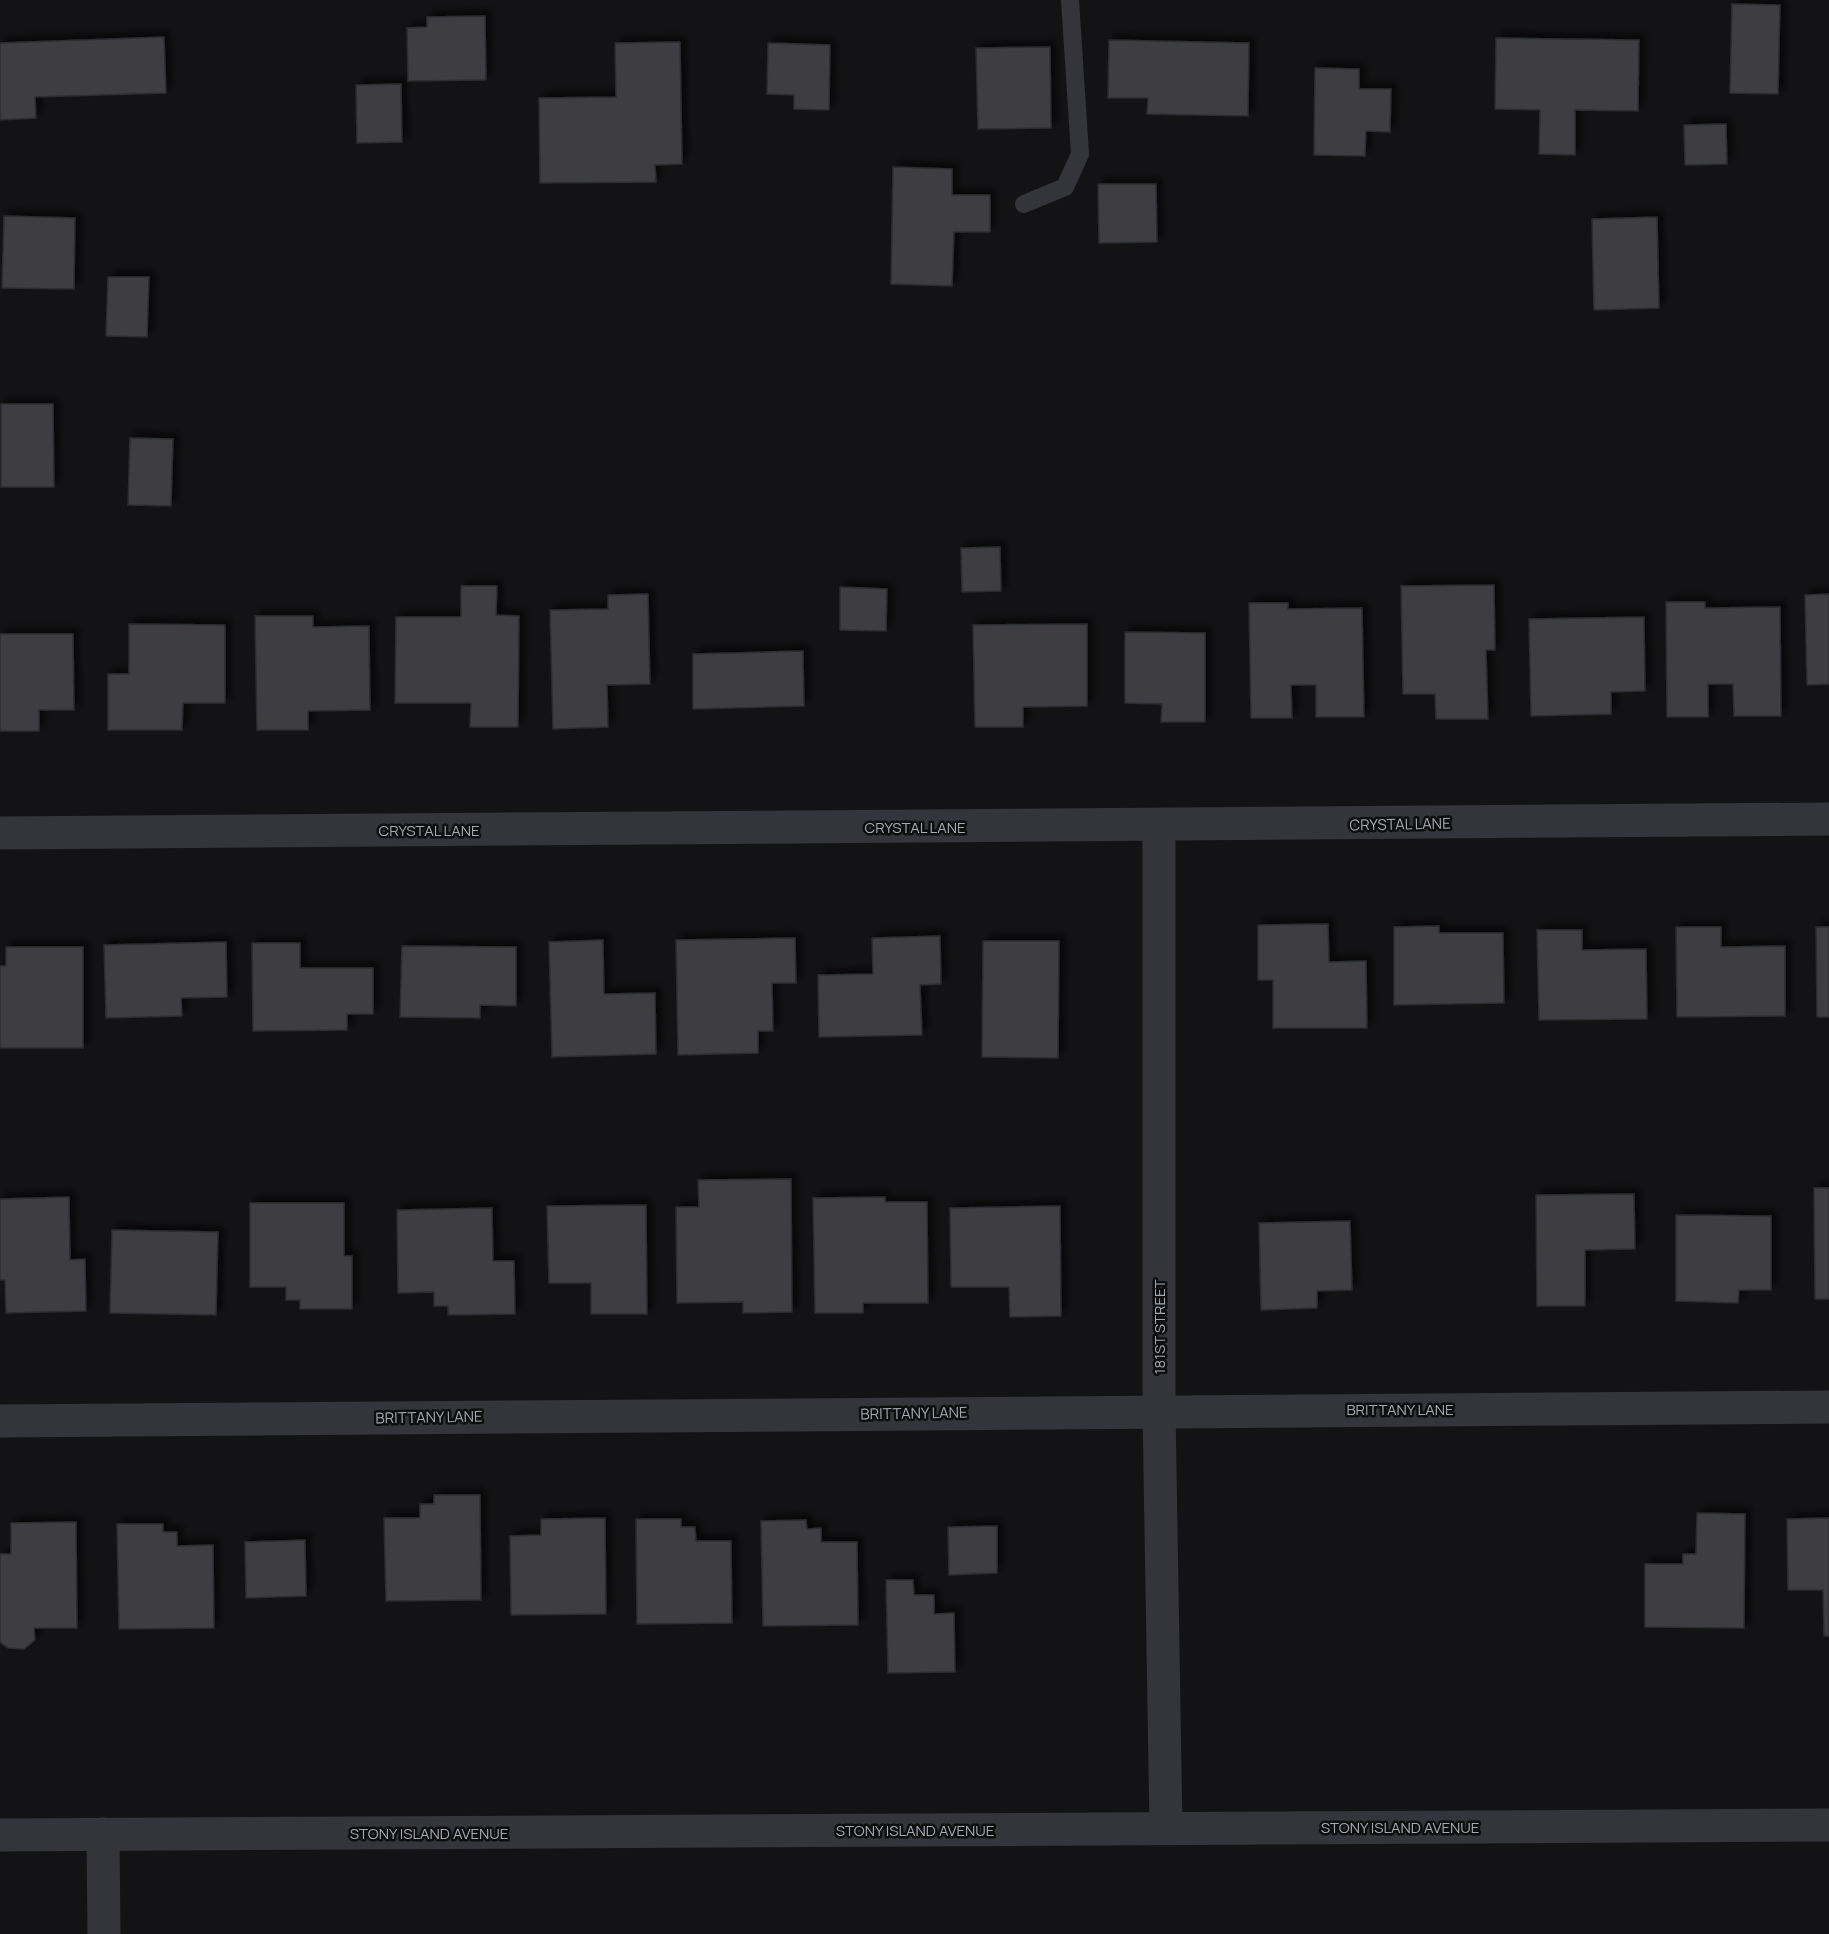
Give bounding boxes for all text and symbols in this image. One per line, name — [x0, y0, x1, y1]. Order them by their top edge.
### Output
street label: CRYSTAL LANE — [1349, 813, 1451, 835]
street label: CRYSTAL LANE — [864, 817, 966, 838]
street label: CRYSTAL LANE — [378, 820, 480, 841]
street label: 181ST STREET — [1149, 1280, 1170, 1374]
street label: BRITTANY LANE — [1346, 1399, 1454, 1420]
street label: BRITTANY LANE — [860, 1402, 968, 1424]
street label: BRITTANY LANE — [375, 1406, 483, 1428]
street label: STONY ISLAND AVENUE — [1321, 1817, 1479, 1838]
street label: STONY ISLAND AVENUE — [836, 1820, 994, 1841]
street label: STONY ISLAND AVENUE — [350, 1823, 508, 1844]

